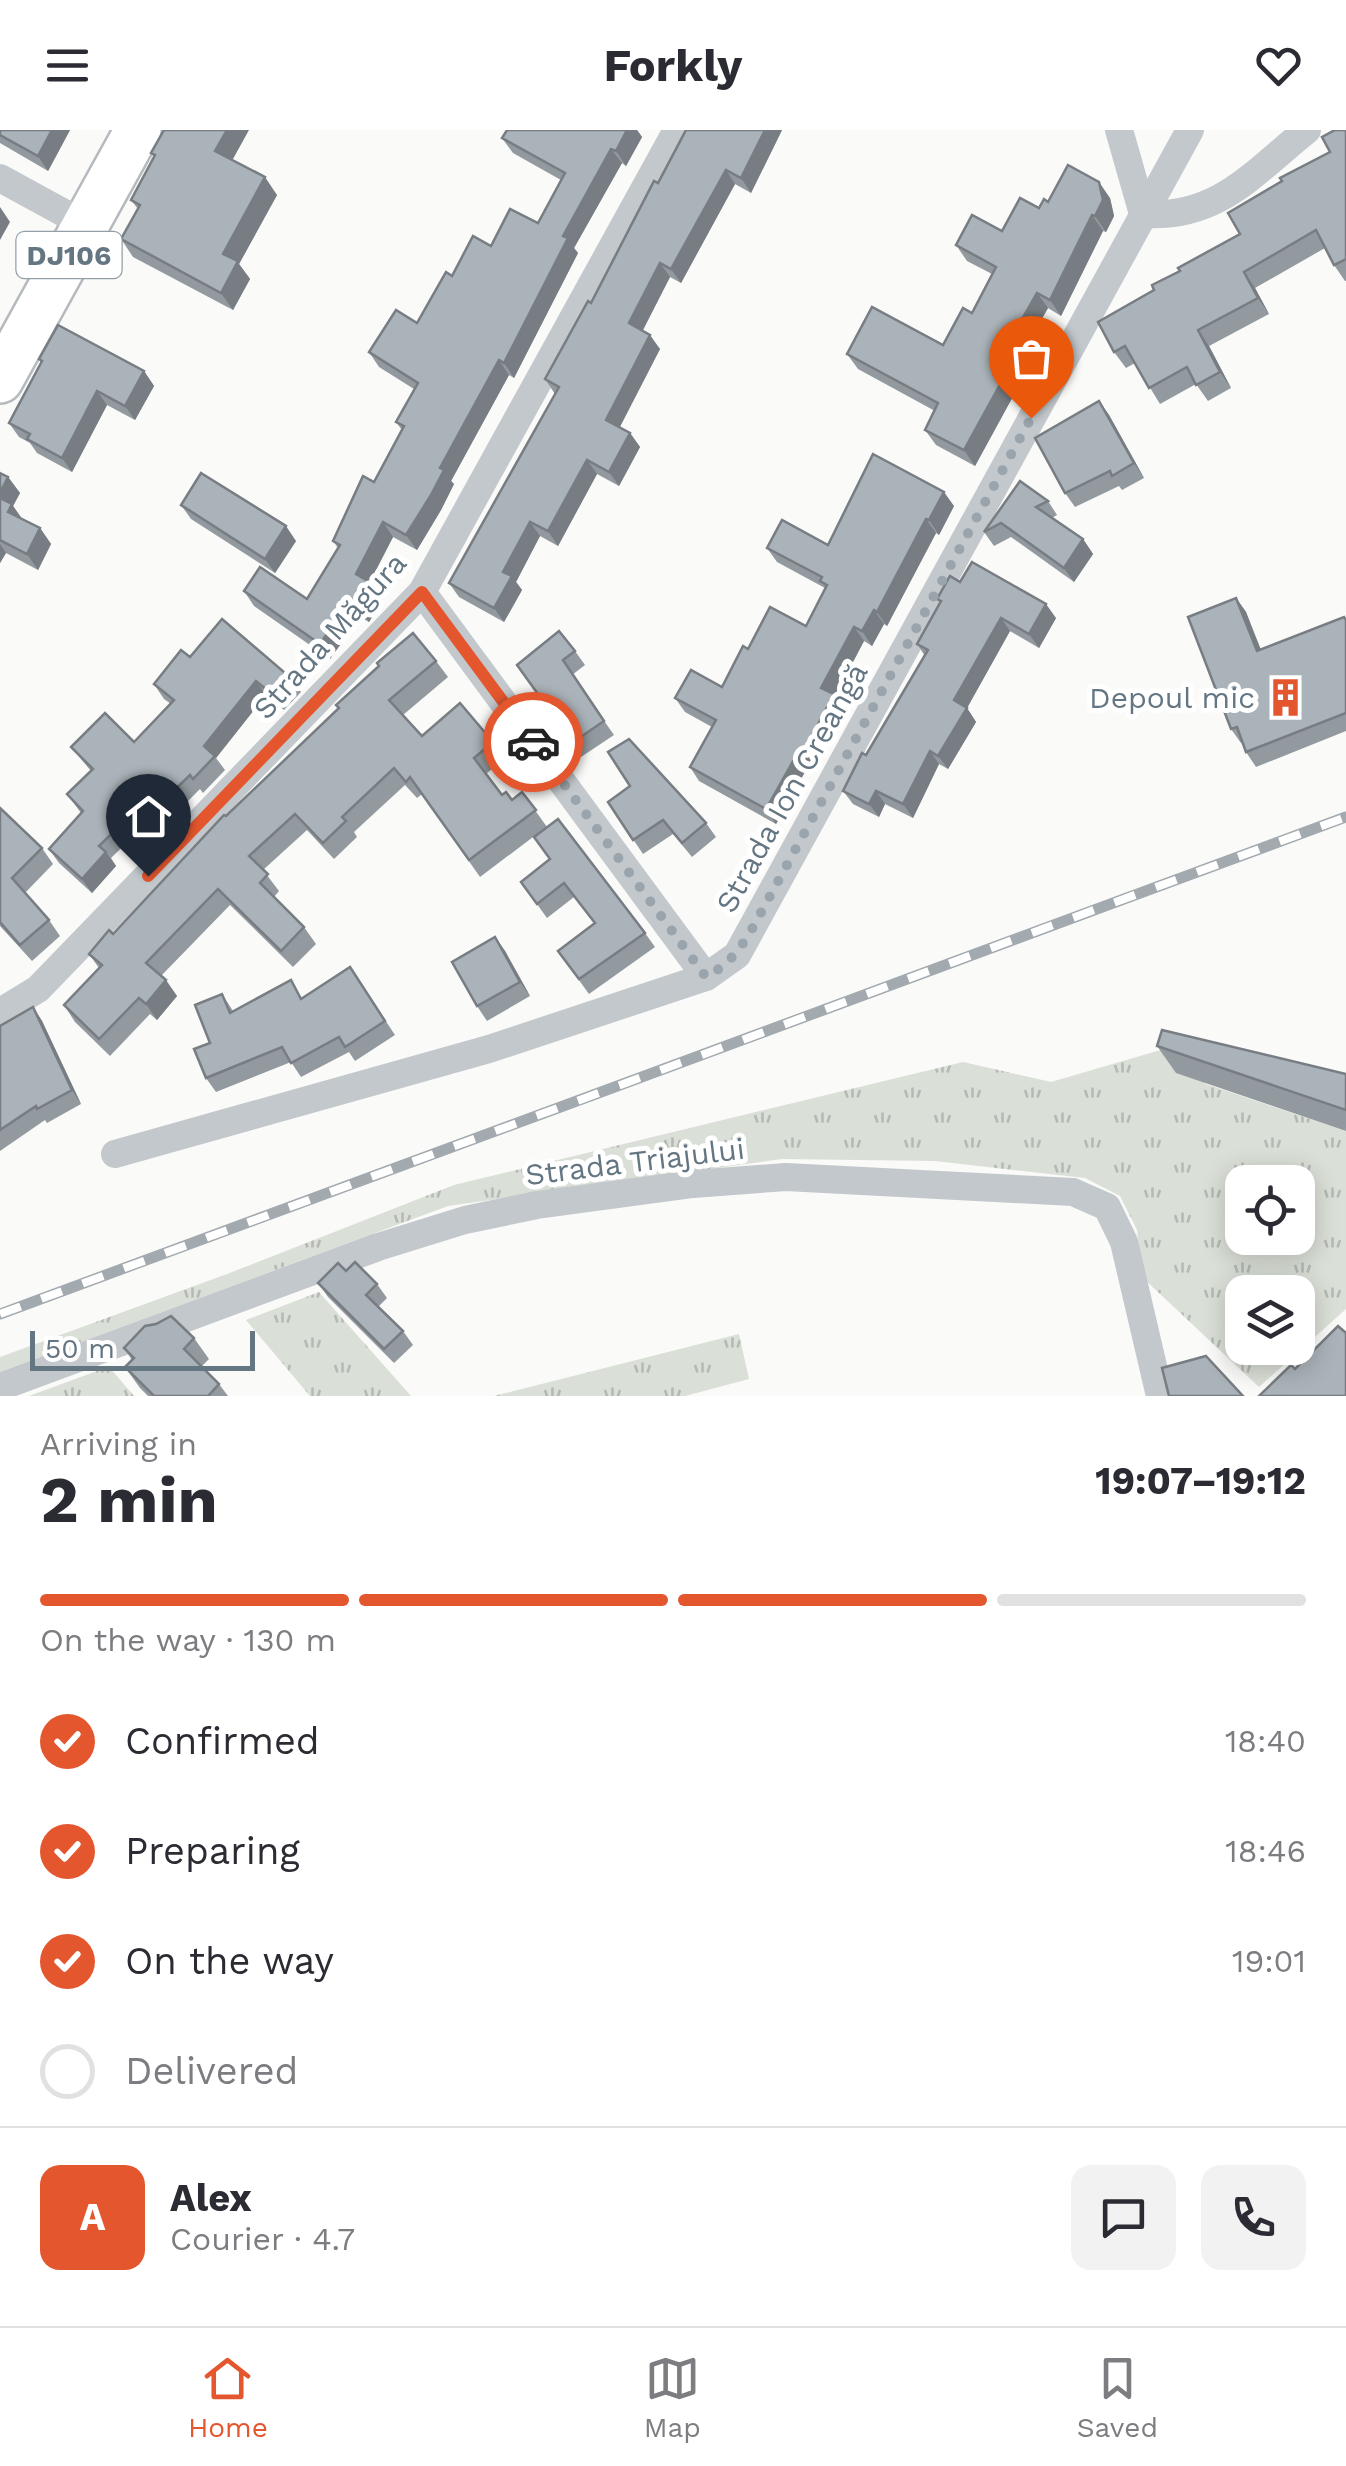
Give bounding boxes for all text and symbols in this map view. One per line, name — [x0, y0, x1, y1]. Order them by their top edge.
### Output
icon: menu — [40, 38, 95, 93]
icon: heart — [1251, 38, 1306, 93]
text: Forkly — [604, 39, 742, 92]
road number: DJ106 — [17, 232, 122, 278]
pin — [989, 316, 1074, 419]
icon: bag — [1004, 331, 1059, 386]
street label: Strada Măgura — [246, 545, 413, 726]
street label: Strada Ion Creangă — [709, 657, 875, 918]
building icon: Depoul mic — [1264, 677, 1306, 719]
place label: Depoul mic — [1089, 680, 1255, 715]
courier — [483, 692, 583, 792]
icon: car — [506, 715, 561, 770]
pin — [106, 774, 191, 877]
icon: home — [121, 789, 176, 844]
street label: Strada Triajului — [523, 1131, 747, 1192]
map controls — [1225, 1165, 1315, 1365]
button: locate — [1225, 1165, 1315, 1255]
button: layers — [1225, 1275, 1315, 1365]
scale bar — [30, 1326, 255, 1370]
text: 50 m — [45, 1332, 115, 1365]
text: Arriving in — [40, 1425, 197, 1463]
text: 19:07–19:12 — [1095, 1459, 1306, 1503]
text: 2 min — [40, 1462, 218, 1538]
text: On the way · 130 m — [40, 1621, 336, 1659]
icon: check — [40, 1714, 95, 1769]
text: Confirmed — [125, 1719, 320, 1763]
text: 18:40 — [1225, 1722, 1306, 1760]
icon: check — [40, 1824, 95, 1879]
text: Preparing — [125, 1829, 300, 1873]
text: 18:46 — [1225, 1832, 1306, 1870]
icon: check — [40, 1934, 95, 1989]
text: On the way — [125, 1939, 334, 1983]
text: 19:01 — [1232, 1942, 1306, 1980]
text: Delivered — [125, 2049, 298, 2093]
button: chat — [1071, 2165, 1176, 2270]
button: phone — [1201, 2165, 1306, 2270]
text: Alex — [170, 2176, 252, 2220]
text: A — [80, 2195, 105, 2239]
text: Courier · 4.7 — [170, 2220, 355, 2258]
tab: Home — [188, 2351, 268, 2444]
tab: Map — [644, 2351, 701, 2444]
tab: Saved — [1077, 2351, 1158, 2444]

